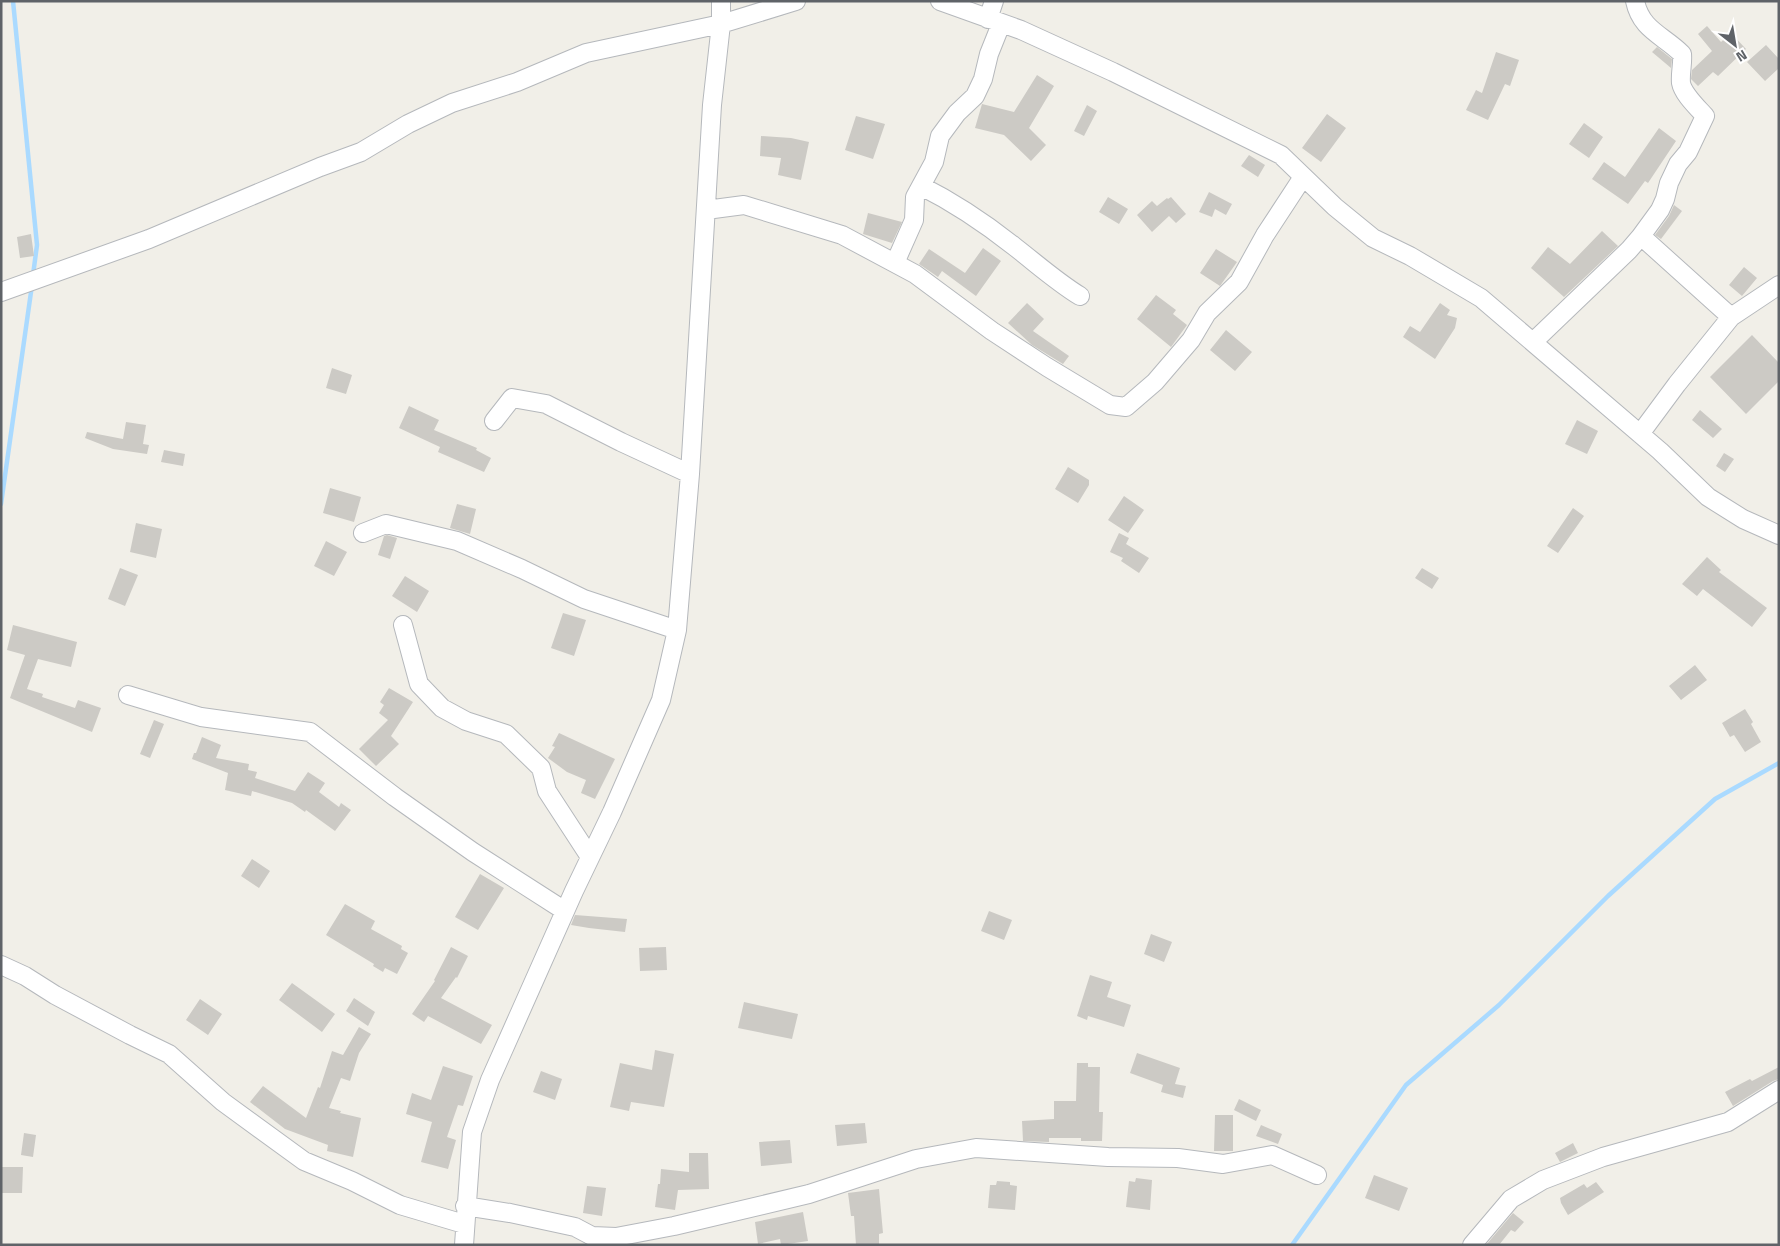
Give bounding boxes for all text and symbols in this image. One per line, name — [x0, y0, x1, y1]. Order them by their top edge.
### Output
north arrow — [1710, 20, 1760, 70]
text: N — [1732, 45, 1752, 68]

